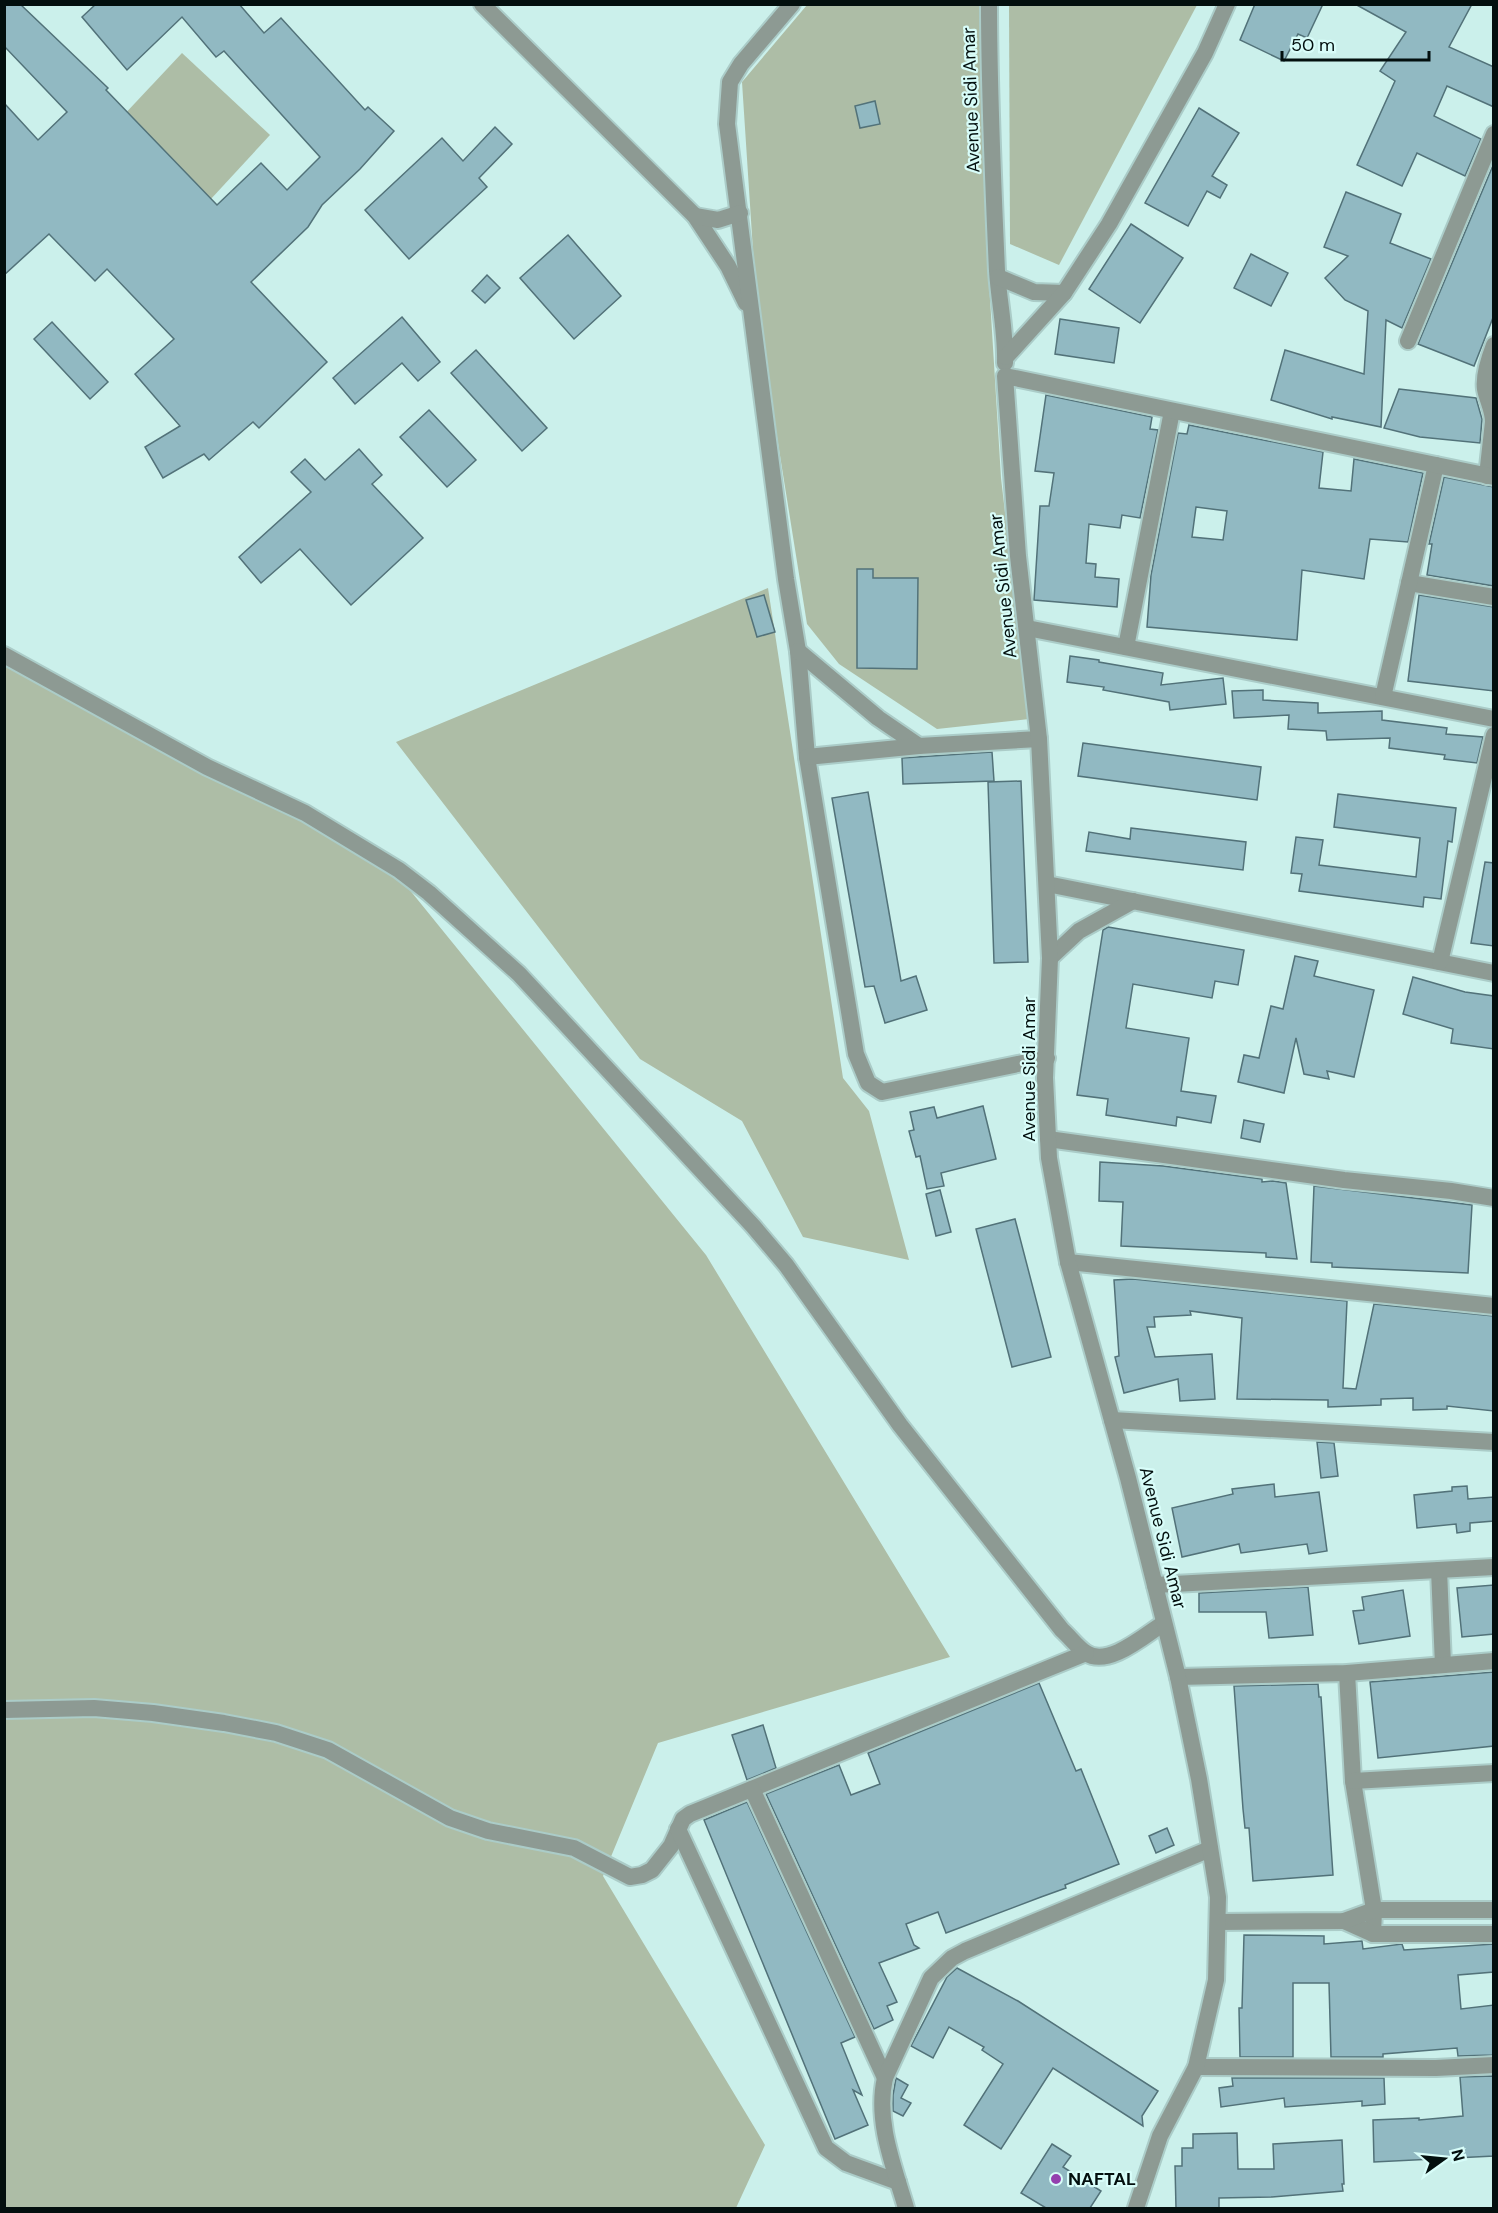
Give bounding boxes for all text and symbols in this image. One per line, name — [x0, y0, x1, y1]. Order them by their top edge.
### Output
scale bar — [1282, 24, 1429, 62]
street label: Avenue Sidi Amar — [956, 27, 986, 173]
text: 50 m — [1291, 33, 1335, 57]
street label: Avenue Sidi Amar — [983, 512, 1023, 660]
street label: Avenue Sidi Amar — [1017, 996, 1041, 1142]
street label: Avenue Sidi Amar — [1134, 1464, 1192, 1612]
north arrow — [1414, 2129, 1474, 2189]
text: N — [1446, 2147, 1470, 2164]
place label: NAFTAL — [1068, 2167, 1136, 2191]
marker: NAFTAL — [1049, 2172, 1063, 2186]

